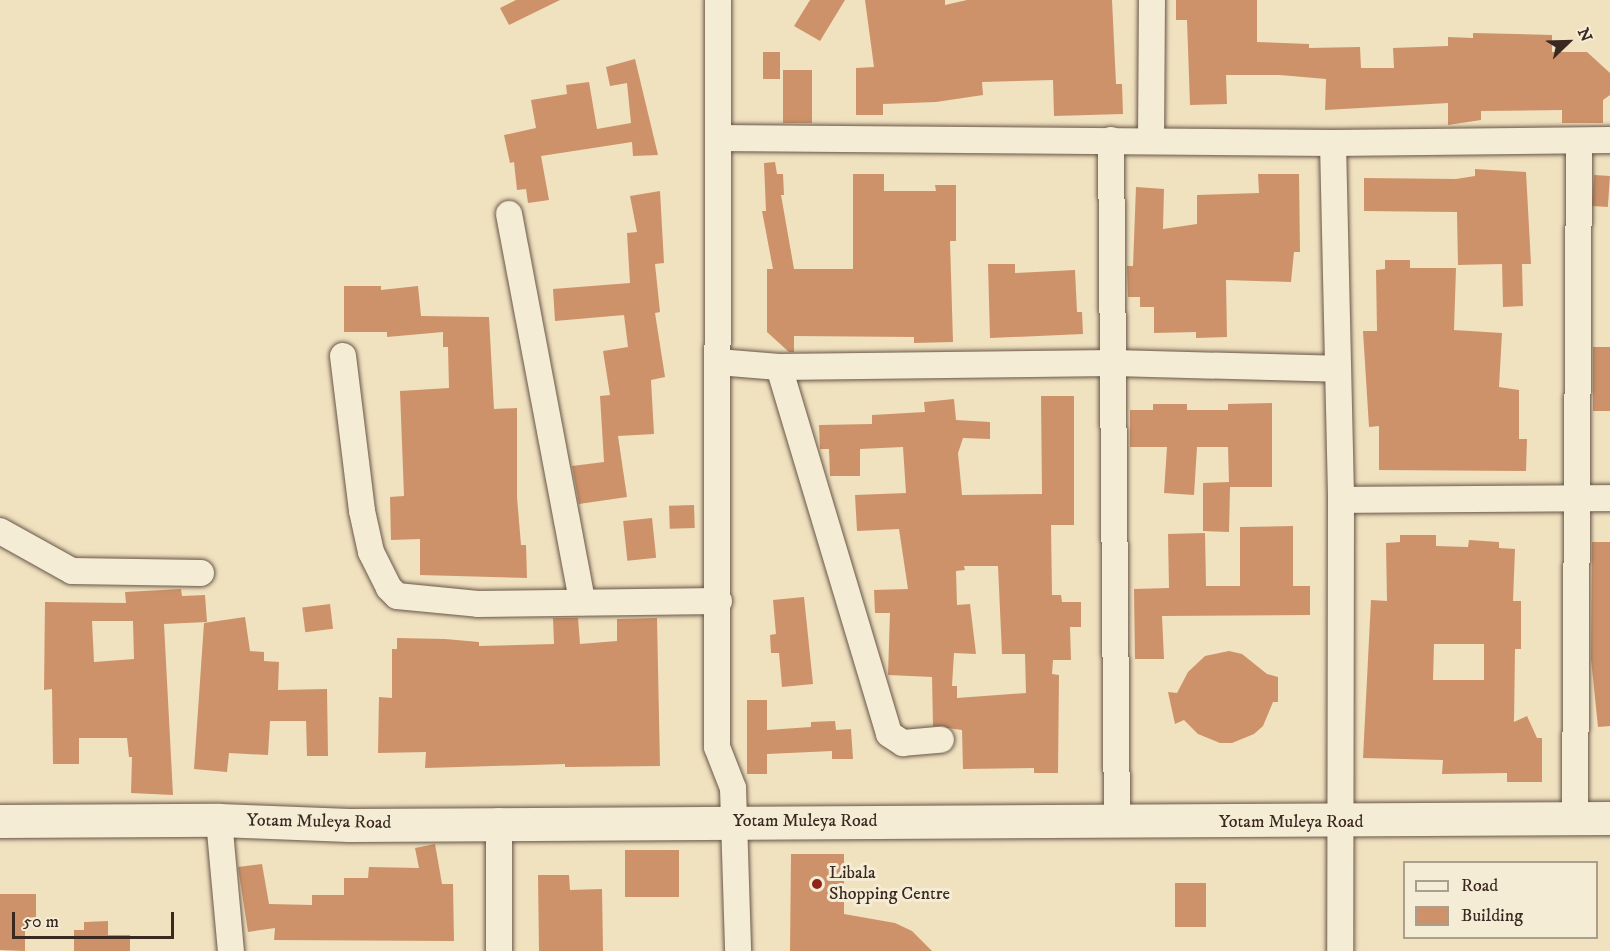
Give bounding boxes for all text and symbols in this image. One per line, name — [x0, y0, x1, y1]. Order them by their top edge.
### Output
north arrow — [1538, 12, 1598, 72]
text: N — [1573, 25, 1596, 45]
street label: Yotam Muleya Road — [246, 810, 392, 834]
street label: Yotam Muleya Road — [733, 810, 877, 832]
street label: Yotam Muleya Road — [1219, 811, 1363, 833]
legend — [1403, 861, 1598, 939]
place label: Libala Shopping Centre — [829, 863, 950, 906]
text: Road — [1461, 875, 1498, 897]
marker: Libala Shopping Centre — [810, 877, 824, 891]
scale bar — [15, 900, 177, 938]
text: Building — [1461, 905, 1523, 927]
text: 50 m — [23, 911, 59, 933]

